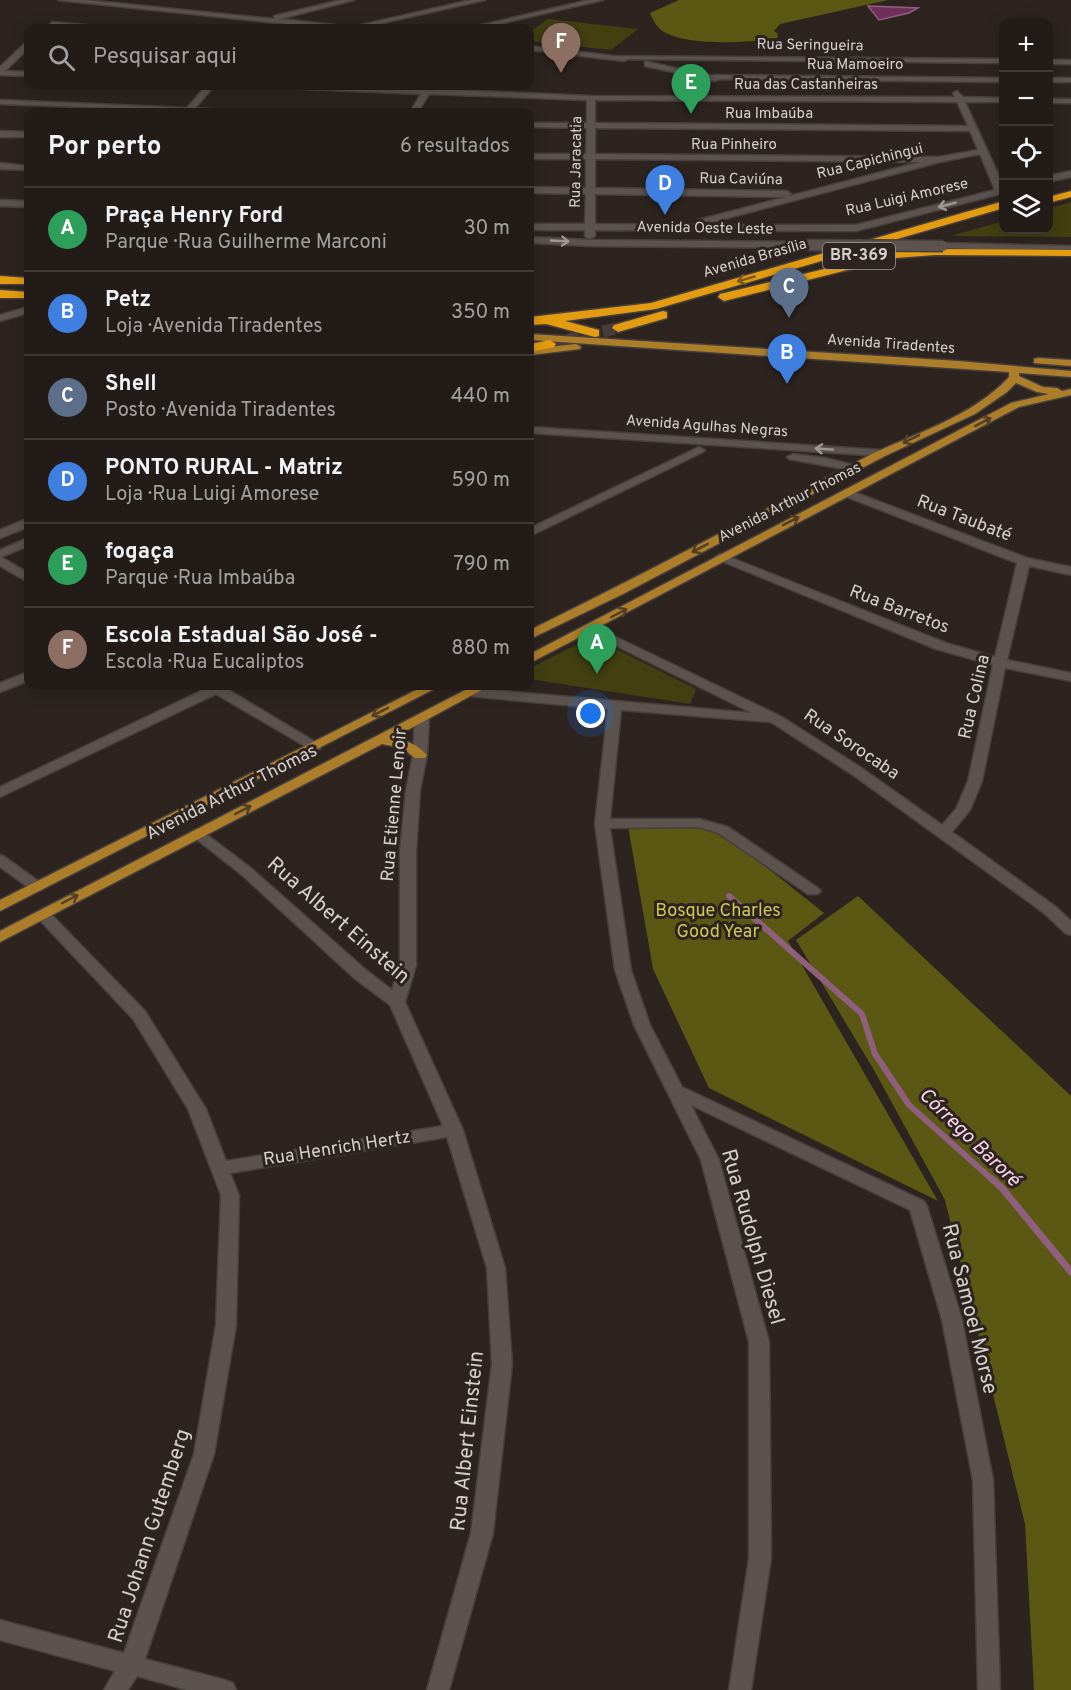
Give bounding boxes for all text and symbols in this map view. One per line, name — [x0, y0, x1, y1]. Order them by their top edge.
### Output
map controls — [999, 18, 1053, 234]
button: + — [999, 18, 1053, 72]
pin: F — [542, 23, 580, 73]
search box — [24, 24, 534, 90]
street label: Rua Seringueira — [756, 36, 864, 56]
icon: search — [45, 41, 78, 74]
text: Pesquisar aqui — [93, 44, 237, 71]
street label: Rua Mamoeiro — [807, 56, 903, 75]
pin: E — [672, 64, 710, 114]
button: − — [999, 72, 1053, 126]
street label: Rua das Castanheiras — [734, 76, 878, 95]
street label: Rua Imbaúba — [725, 105, 813, 124]
street label: Rua Jaracatia — [567, 116, 587, 208]
button: locate — [999, 126, 1053, 180]
text: Por perto — [48, 131, 162, 164]
text: 6 resultados — [400, 134, 510, 160]
street label: Rua Pinheiro — [691, 136, 777, 155]
street label: Rua Capichingui — [815, 140, 925, 184]
pin: D — [646, 166, 684, 215]
street label: Rua Caviúna — [699, 170, 783, 190]
street label: Rua Luigi Amorese — [844, 175, 970, 221]
button: layers — [999, 180, 1053, 234]
one-way arrow — [938, 200, 957, 211]
text: Praça Henry Ford — [105, 203, 283, 230]
text: A — [60, 216, 75, 242]
text: 30 m — [464, 216, 510, 242]
street label: Avenida Oeste Leste — [636, 218, 774, 240]
text: Parque · Rua Guilherme Marconi — [105, 230, 387, 256]
street label: Avenida Brasília — [701, 235, 809, 283]
one-way arrow — [550, 236, 570, 247]
road number: BR-369 — [823, 243, 895, 269]
pin: C — [770, 268, 808, 318]
one-way arrow — [737, 274, 756, 285]
text: Petz — [105, 287, 151, 314]
text: B — [61, 300, 74, 326]
text: 350 m — [451, 300, 510, 326]
text: Loja · Avenida Tiradentes — [105, 314, 323, 340]
street label: Avenida Tiradentes — [826, 331, 956, 359]
pin: B — [768, 334, 806, 384]
text: Shell — [105, 371, 157, 398]
text: C — [61, 384, 74, 410]
text: 440 m — [451, 384, 510, 410]
text: Posto · Avenida Tiradentes — [105, 398, 336, 424]
street label: Avenida Agulhas Negras — [625, 412, 789, 442]
one-way arrow — [973, 416, 991, 427]
one-way arrow — [902, 434, 920, 446]
one-way arrow — [814, 444, 834, 455]
text: PONTO RURAL - Matriz — [105, 455, 343, 482]
street label: Avenida Arthur Thomas — [715, 459, 865, 547]
text: D — [60, 468, 75, 494]
text: 590 m — [452, 468, 510, 494]
text: Loja · Rua Luigi Amorese — [105, 482, 319, 508]
street label: Rua Taubaté — [913, 490, 1015, 548]
one-way arrow — [781, 515, 799, 526]
text: fogaça — [105, 539, 174, 566]
one-way arrow — [692, 542, 709, 554]
text: E — [61, 552, 74, 578]
text: 790 m — [453, 552, 510, 578]
text: Parque · Rua Imbaúba — [105, 566, 295, 592]
street label: Rua Barretos — [846, 580, 952, 640]
one-way arrow — [609, 607, 627, 618]
text: Escola Estadual São José - — [105, 623, 378, 650]
pin: A — [578, 624, 616, 674]
text: F — [62, 636, 73, 662]
text: 880 m — [451, 636, 510, 662]
text: Escola · Rua Eucaliptos — [105, 650, 304, 676]
street label: Rua Colina — [954, 652, 996, 742]
your location — [576, 699, 605, 728]
street label: Rua Sorocaba — [799, 704, 903, 786]
one-way arrow — [372, 707, 390, 718]
street label: Rua Etienne Lenoir — [377, 727, 413, 883]
street label: Avenida Arthur Thomas — [143, 740, 321, 846]
one-way arrow — [234, 804, 252, 815]
street label: Rua Albert Einstein — [261, 851, 415, 991]
one-way arrow — [61, 893, 78, 905]
park label: Bosque Charles Good Year — [655, 900, 781, 944]
water label: Córrego Baroré — [912, 1083, 1027, 1194]
street label: Rua Henrich Hertz — [262, 1126, 412, 1172]
street label: Rua Rudolph Diesel — [714, 1146, 790, 1328]
street label: Rua Samoel Morse — [935, 1221, 1003, 1397]
street label: Rua Albert Einstein — [445, 1350, 491, 1532]
street label: Rua Johann Gutemberg — [103, 1426, 197, 1646]

